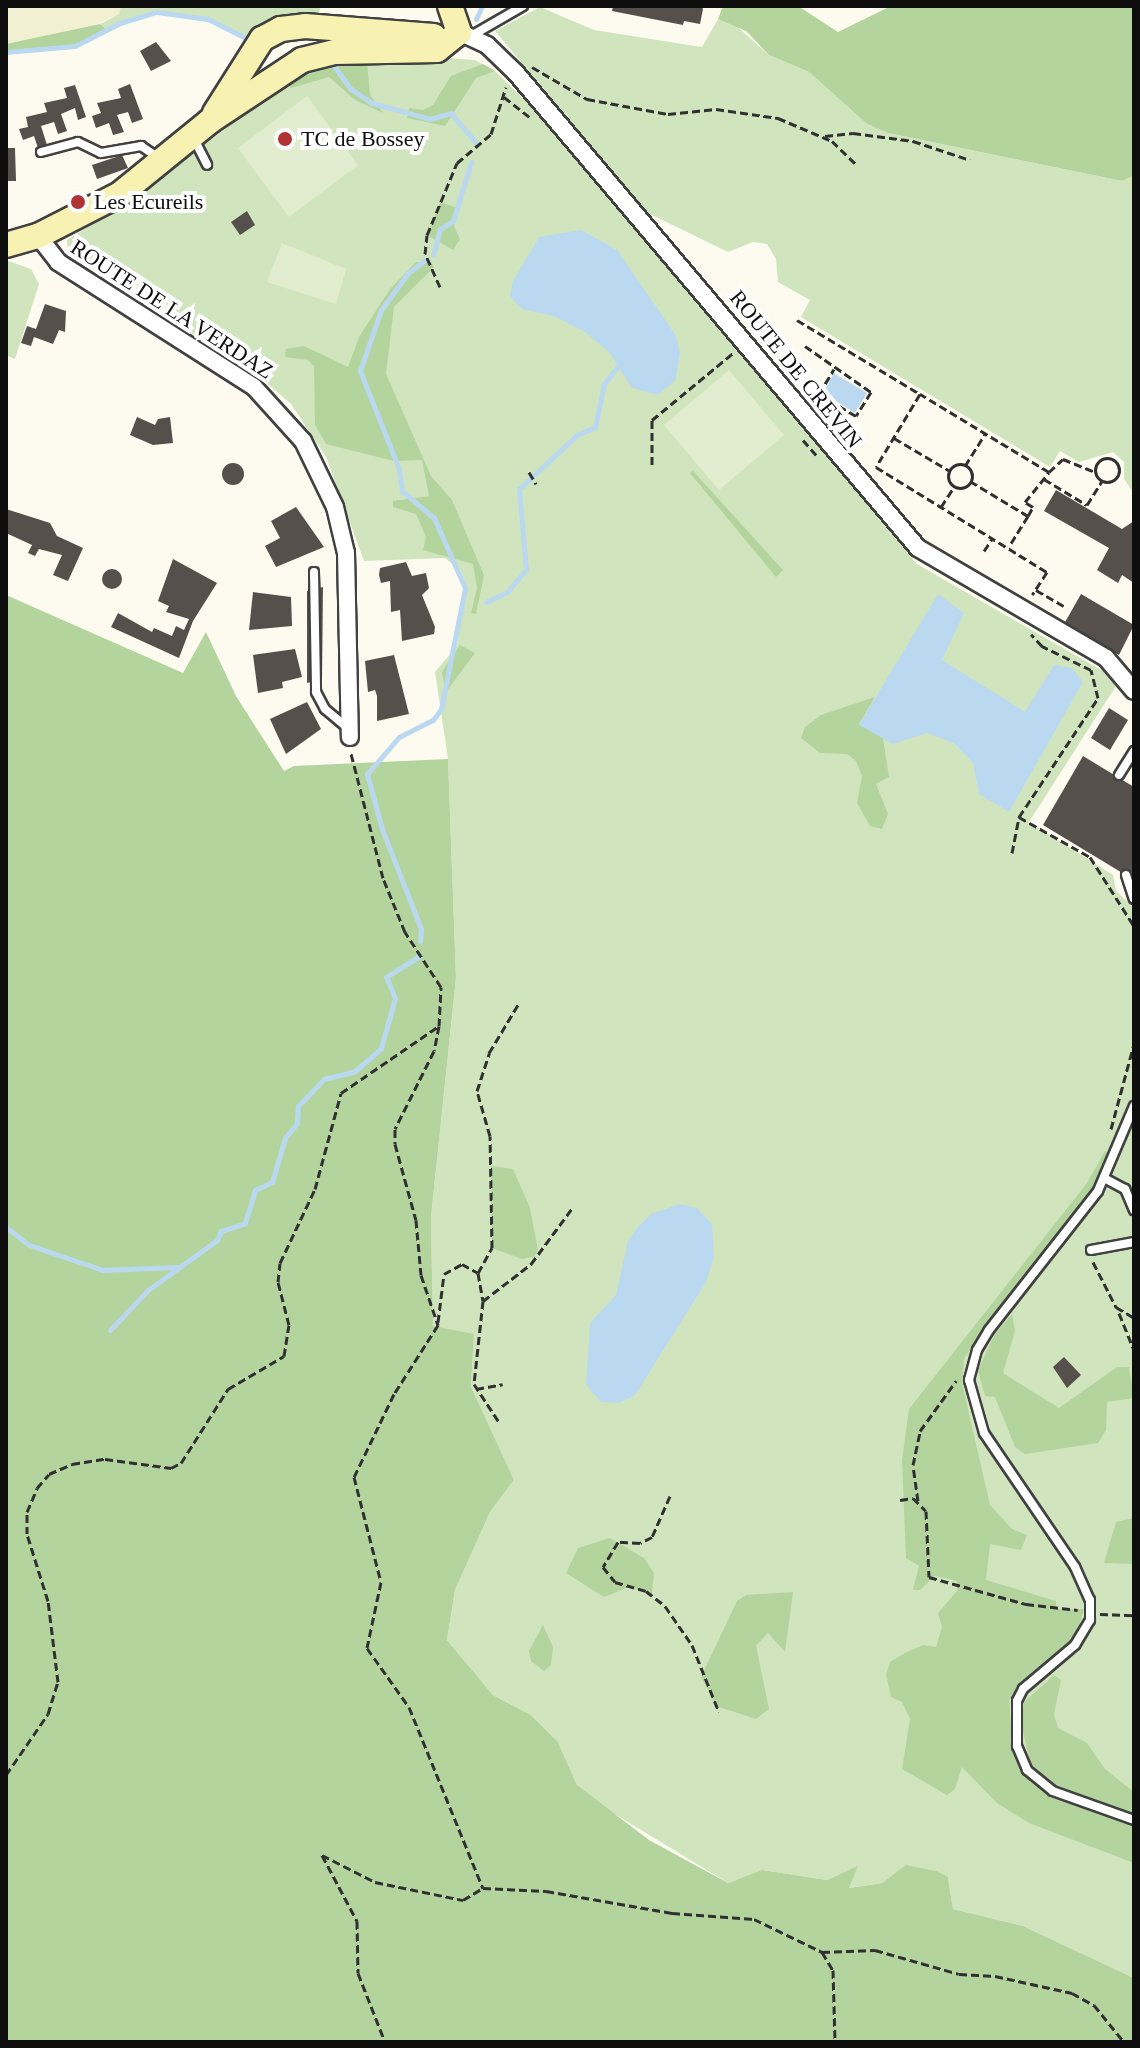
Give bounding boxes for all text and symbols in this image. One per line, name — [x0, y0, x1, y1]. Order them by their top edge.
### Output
place label: TC de Bossey — [301, 126, 424, 152]
marker: TC de Bossey — [276, 130, 294, 148]
place label: Les Ecureils — [94, 189, 203, 215]
marker: Les Ecureils — [69, 193, 87, 211]
street label: ROUTE DE LA VERDAZ — [65, 233, 279, 385]
street label: ROUTE DE CREVIN — [724, 285, 868, 453]

